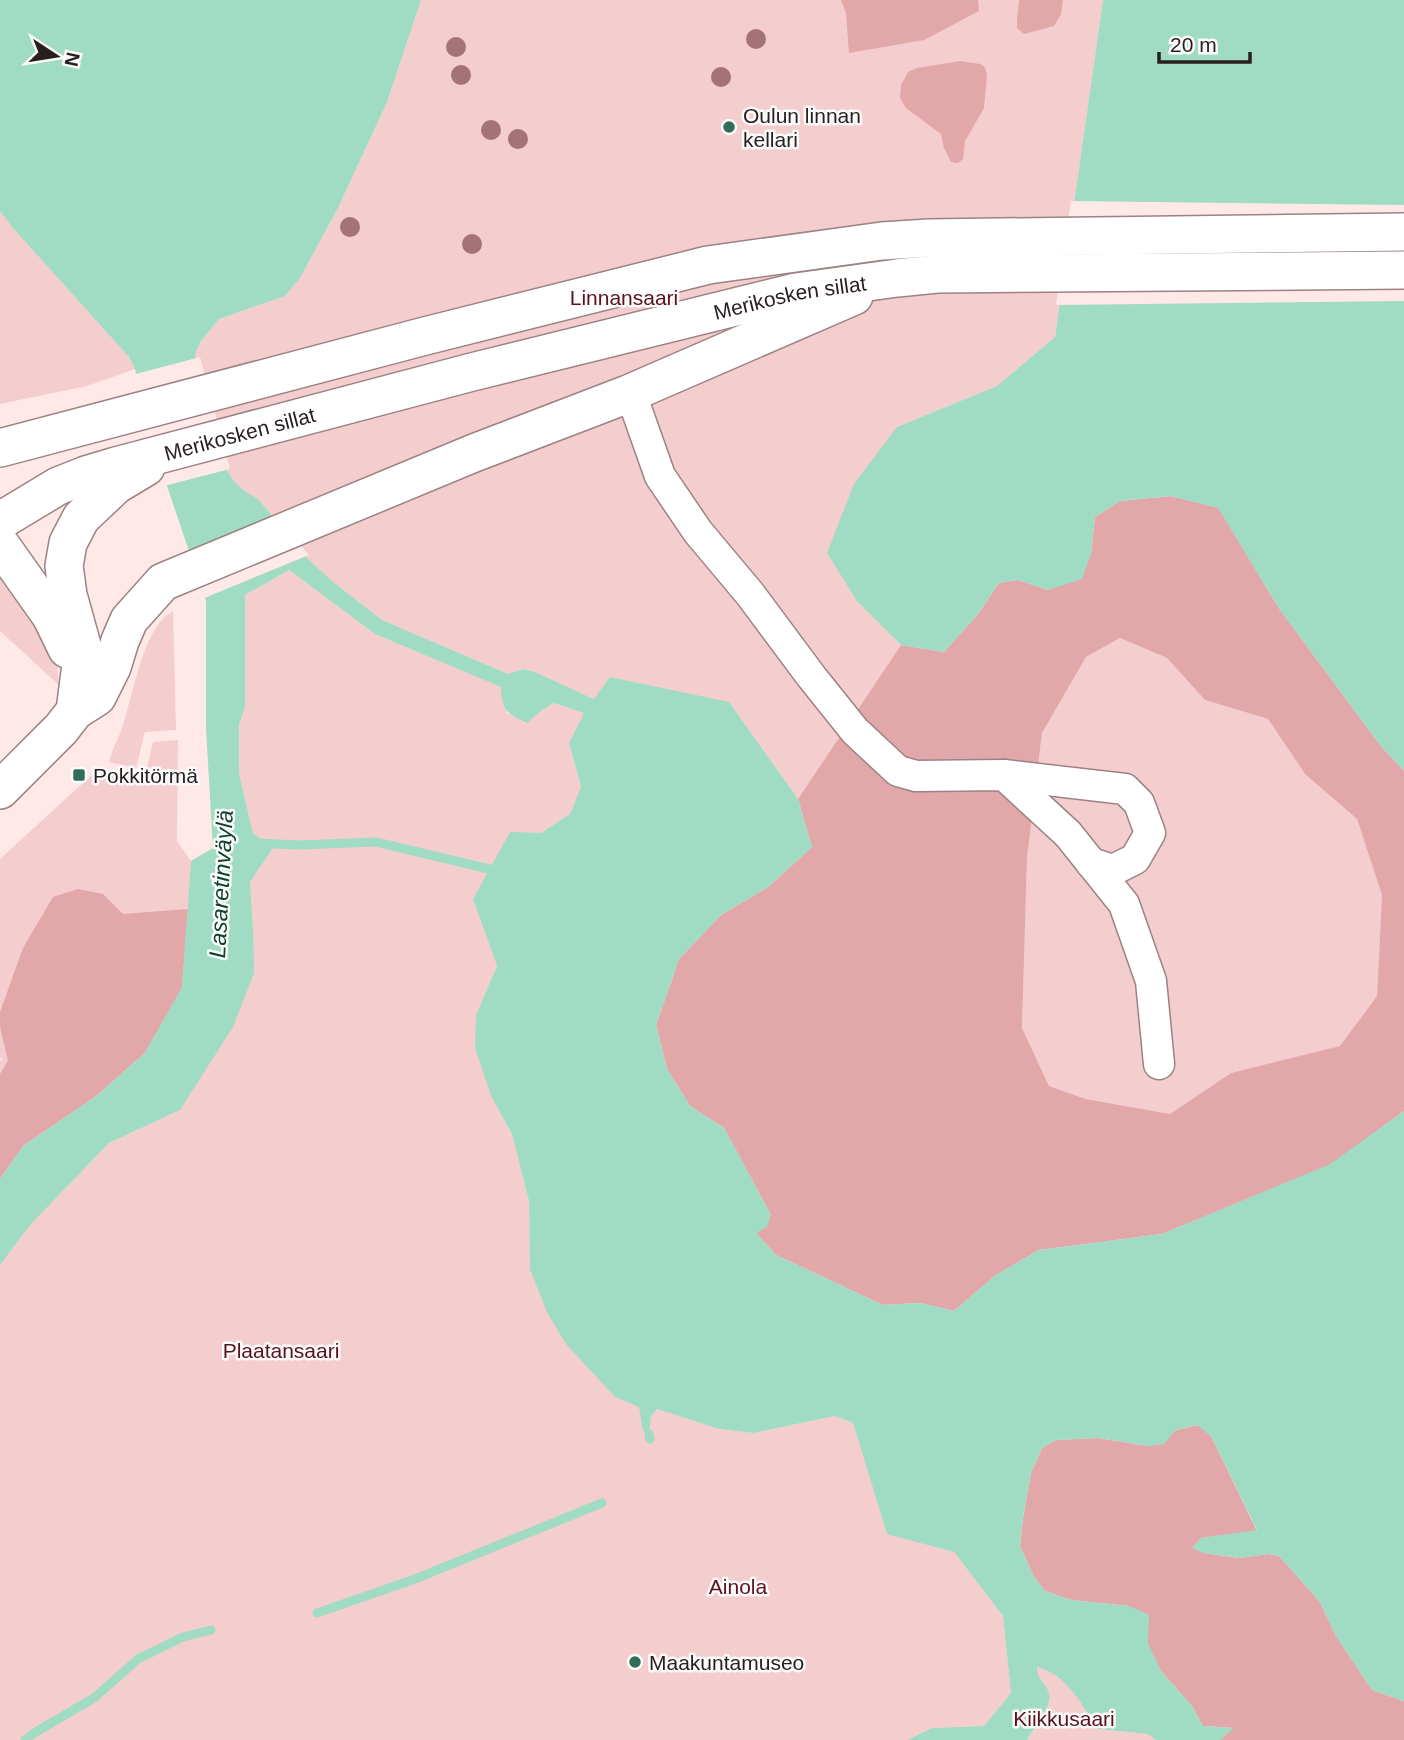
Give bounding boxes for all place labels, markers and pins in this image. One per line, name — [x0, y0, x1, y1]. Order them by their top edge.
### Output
place label: Oulun linnan kellari — [743, 104, 861, 151]
marker: Oulun linnan kellari — [721, 119, 737, 135]
place label: Pokkitörmä — [93, 764, 198, 787]
marker: Pokkitörmä — [71, 767, 87, 783]
place label: Maakuntamuseo — [649, 1651, 804, 1674]
marker: Maakuntamuseo — [627, 1654, 643, 1670]

